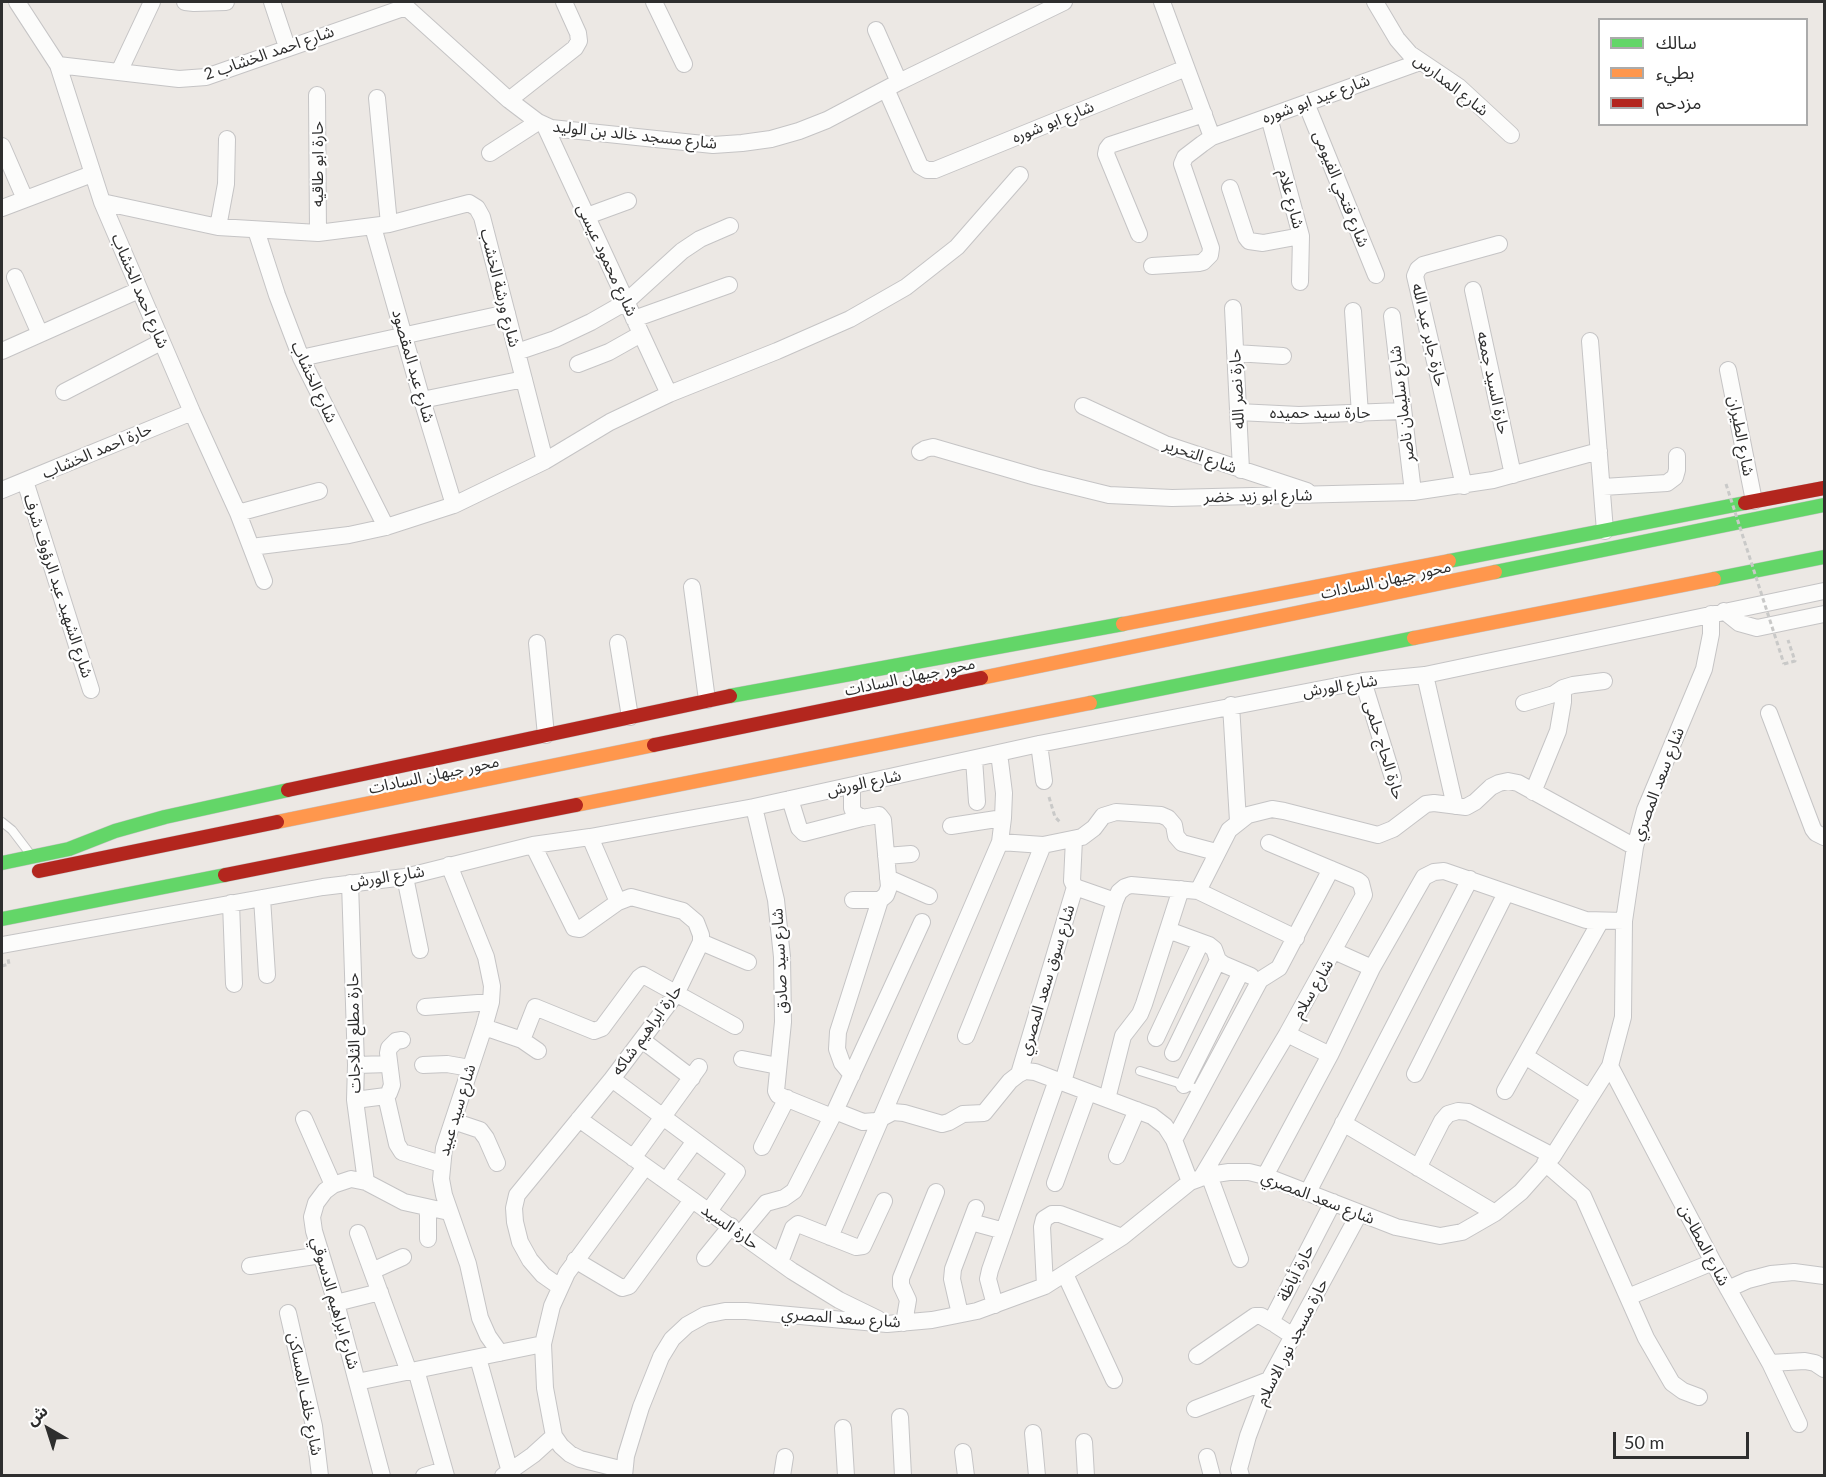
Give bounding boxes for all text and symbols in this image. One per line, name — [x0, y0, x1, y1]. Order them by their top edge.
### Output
legend — [1598, 18, 1808, 126]
street label: شارع احمد الخشاب 2 — [202, 22, 336, 84]
text: سالك — [1656, 31, 1697, 53]
street label: شارع المدارس — [1410, 50, 1492, 120]
text: بطيء — [1656, 61, 1694, 83]
street label: شارع عيد ابو شوره — [1259, 71, 1373, 127]
text: مزدحم — [1656, 91, 1701, 113]
street label: شارع ابو شوره — [1009, 97, 1097, 147]
street label: شارع مسجد خالد بن الوليد — [552, 117, 718, 153]
street label: حارة ابو طاقيه — [308, 121, 328, 207]
street label: شارع فتحي الفيومى — [1309, 128, 1373, 250]
street label: شارع علام — [1274, 167, 1308, 231]
street label: شارع محمود عيسى — [573, 201, 641, 319]
street label: شارع ورشة الخشب — [476, 227, 524, 349]
street label: شارع احمد الخشاب — [107, 231, 173, 351]
street label: حارة جابر عبد الله — [1408, 281, 1450, 389]
street label: شارع عبد المقصود — [388, 307, 438, 425]
street label: حارة السيد جمعه — [1473, 330, 1513, 436]
street label: شارع الخشاب — [287, 338, 341, 426]
street label: شارع سليمان ناصر — [1385, 345, 1419, 463]
street label: حارة نصر الله — [1225, 348, 1249, 430]
street label: شارع الطيران — [1724, 394, 1758, 478]
street label: حارة سيد حميده — [1270, 403, 1370, 423]
street label: حارة احمد الخشاب — [39, 419, 155, 483]
street label: شارع التحرير — [1161, 434, 1239, 478]
street label: شارع ابو زيد خضر — [1203, 485, 1313, 507]
street label: شارع الشهيد عبد الرؤوف شرف — [19, 492, 97, 680]
street label: محور جيهان السادات — [1319, 557, 1453, 603]
street label: محور جيهان السادات — [843, 654, 977, 700]
street label: شارع الورش — [1301, 671, 1379, 701]
street label: حارة الحاج حلمى — [1360, 698, 1408, 802]
street label: شارع سعد المصري — [1628, 725, 1688, 843]
street label: محور جيهان السادات — [367, 752, 501, 798]
street label: شارع الورش — [825, 766, 903, 800]
street label: شارع الورش — [348, 862, 426, 892]
street label: شارع سوق سعد المصري — [1015, 902, 1079, 1058]
street label: شارع سيد صادق — [768, 908, 792, 1014]
street label: شارع سلام — [1288, 956, 1338, 1022]
street label: حارة مطلع الثلاجات — [343, 973, 365, 1093]
street label: حارة ابراهيم شاكه — [608, 981, 686, 1079]
street label: شارع سيد عبيد — [434, 1062, 480, 1158]
street label: شارع سعد المصري — [1259, 1168, 1377, 1228]
street label: حارة السيد — [697, 1200, 763, 1254]
street label: شارع المطاحن — [1674, 1201, 1734, 1289]
street label: شارع ابراهيم الدسوقي — [307, 1235, 363, 1371]
street label: حارة أباظة — [1274, 1241, 1318, 1305]
street label: حارة مسجد نور الاسلام — [1252, 1275, 1332, 1409]
street label: شارع سعد المصري — [781, 1304, 901, 1332]
street label: شارع خلف المساكن — [284, 1331, 326, 1457]
north arrow — [18, 1399, 78, 1459]
text: ش — [22, 1400, 51, 1429]
scale bar — [1616, 1420, 1752, 1458]
text: 50 m — [1624, 1431, 1664, 1453]

